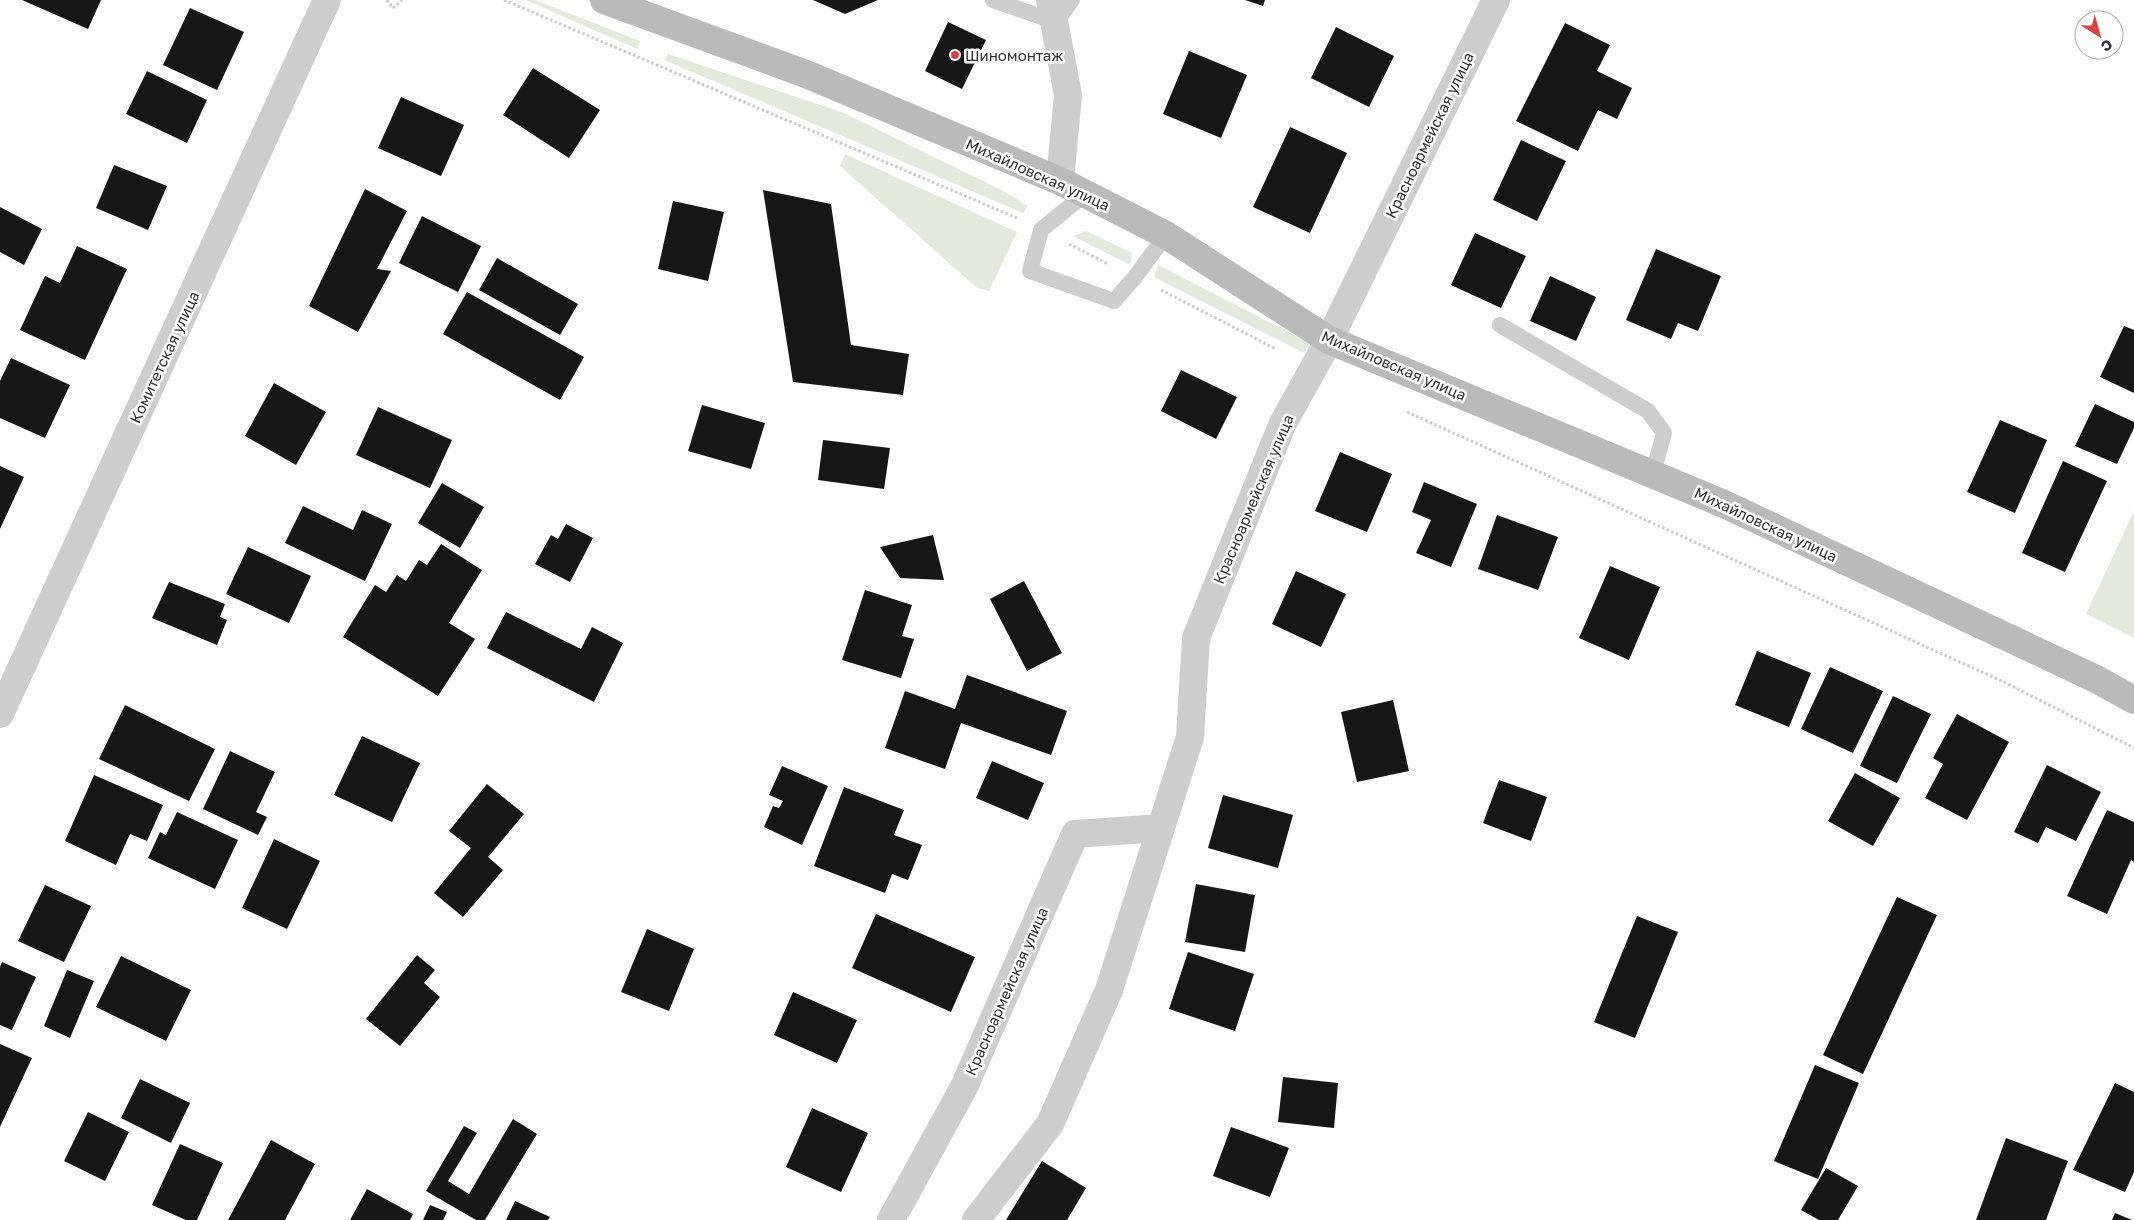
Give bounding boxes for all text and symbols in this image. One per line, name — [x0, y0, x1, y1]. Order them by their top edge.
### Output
north arrow — [2074, 10, 2124, 60]
text: С — [2098, 36, 2116, 56]
place label: Шиномонтаж — [965, 46, 1063, 64]
marker: Шиномонтаж — [949, 49, 961, 61]
street label: Красноармейская улица — [1381, 49, 1477, 221]
street label: Михайловская улица — [963, 134, 1113, 214]
street label: Комитетская улица — [126, 288, 202, 426]
street label: Михайловская улица — [1319, 326, 1469, 404]
street label: Красноармейская улица — [1209, 412, 1297, 586]
street label: Михайловская улица — [1692, 483, 1840, 565]
street label: Красноармейская улица — [961, 904, 1051, 1078]

